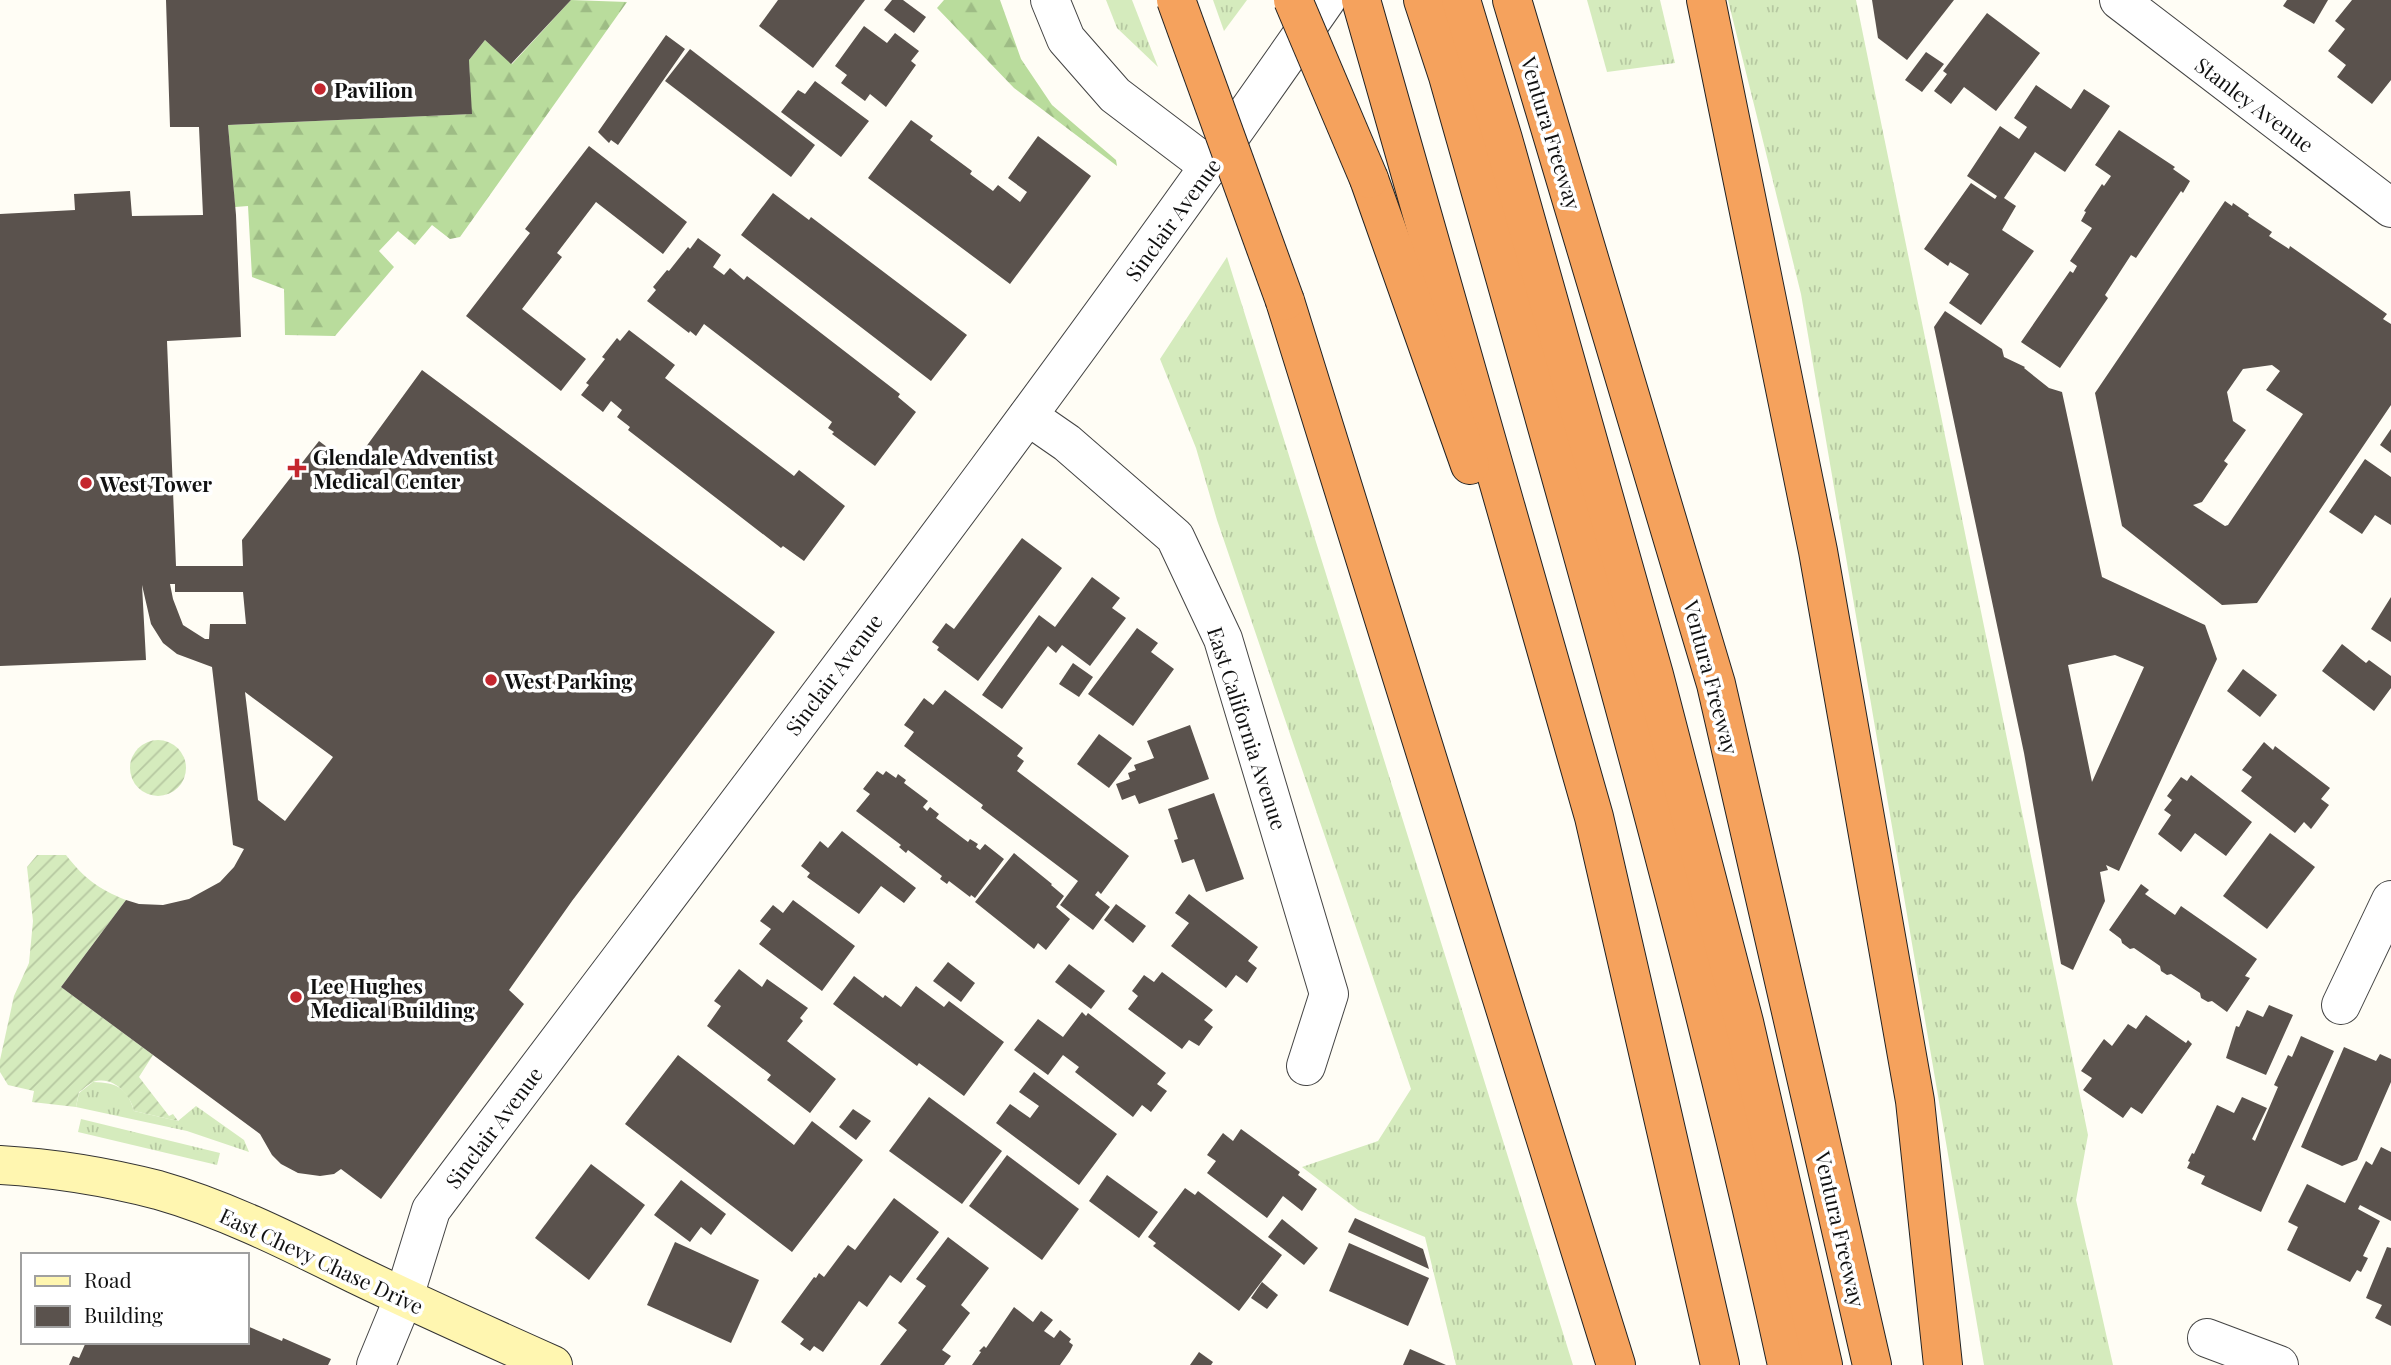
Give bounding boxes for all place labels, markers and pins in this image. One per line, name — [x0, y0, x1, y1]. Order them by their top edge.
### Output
place label: Pavilion — [334, 75, 413, 103]
marker: Pavilion — [312, 81, 328, 97]
place label: Glendale Adventist Medical Center — [313, 442, 494, 494]
marker: Glendale Adventist Medical Center — [287, 458, 307, 478]
place label: West Tower — [99, 469, 212, 497]
marker: West Tower — [78, 475, 94, 491]
place label: West Parking — [504, 666, 633, 694]
marker: West Parking — [483, 672, 499, 688]
place label: Lee Hughes Medical Building — [310, 971, 475, 1023]
marker: Lee Hughes Medical Building — [288, 989, 304, 1005]

